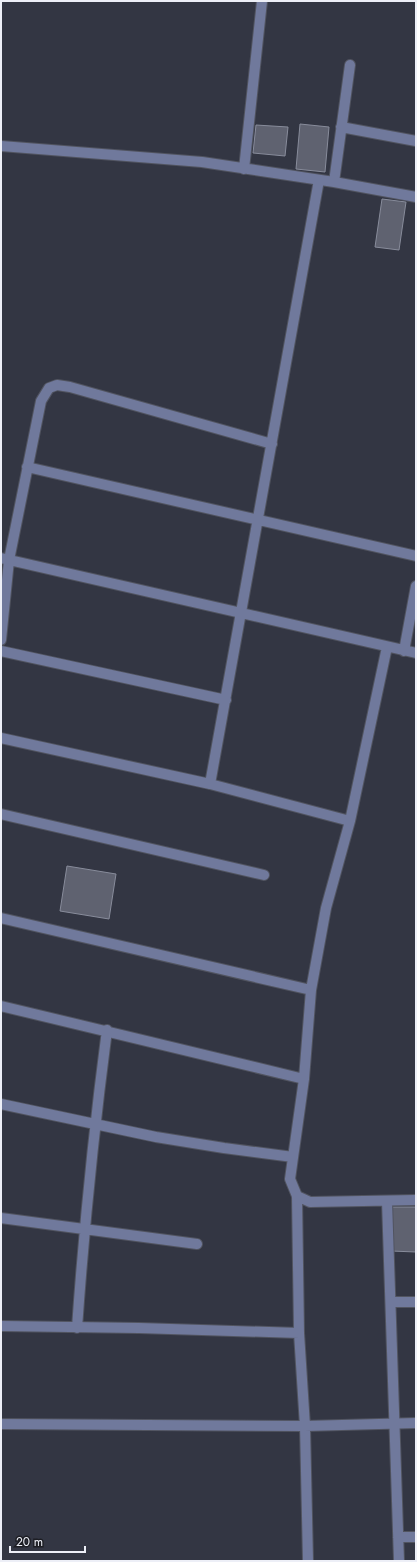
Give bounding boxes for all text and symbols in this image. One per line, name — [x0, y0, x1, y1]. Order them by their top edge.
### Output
scale bar — [10, 1528, 85, 1554]
text: 20 m — [16, 1533, 43, 1551]

